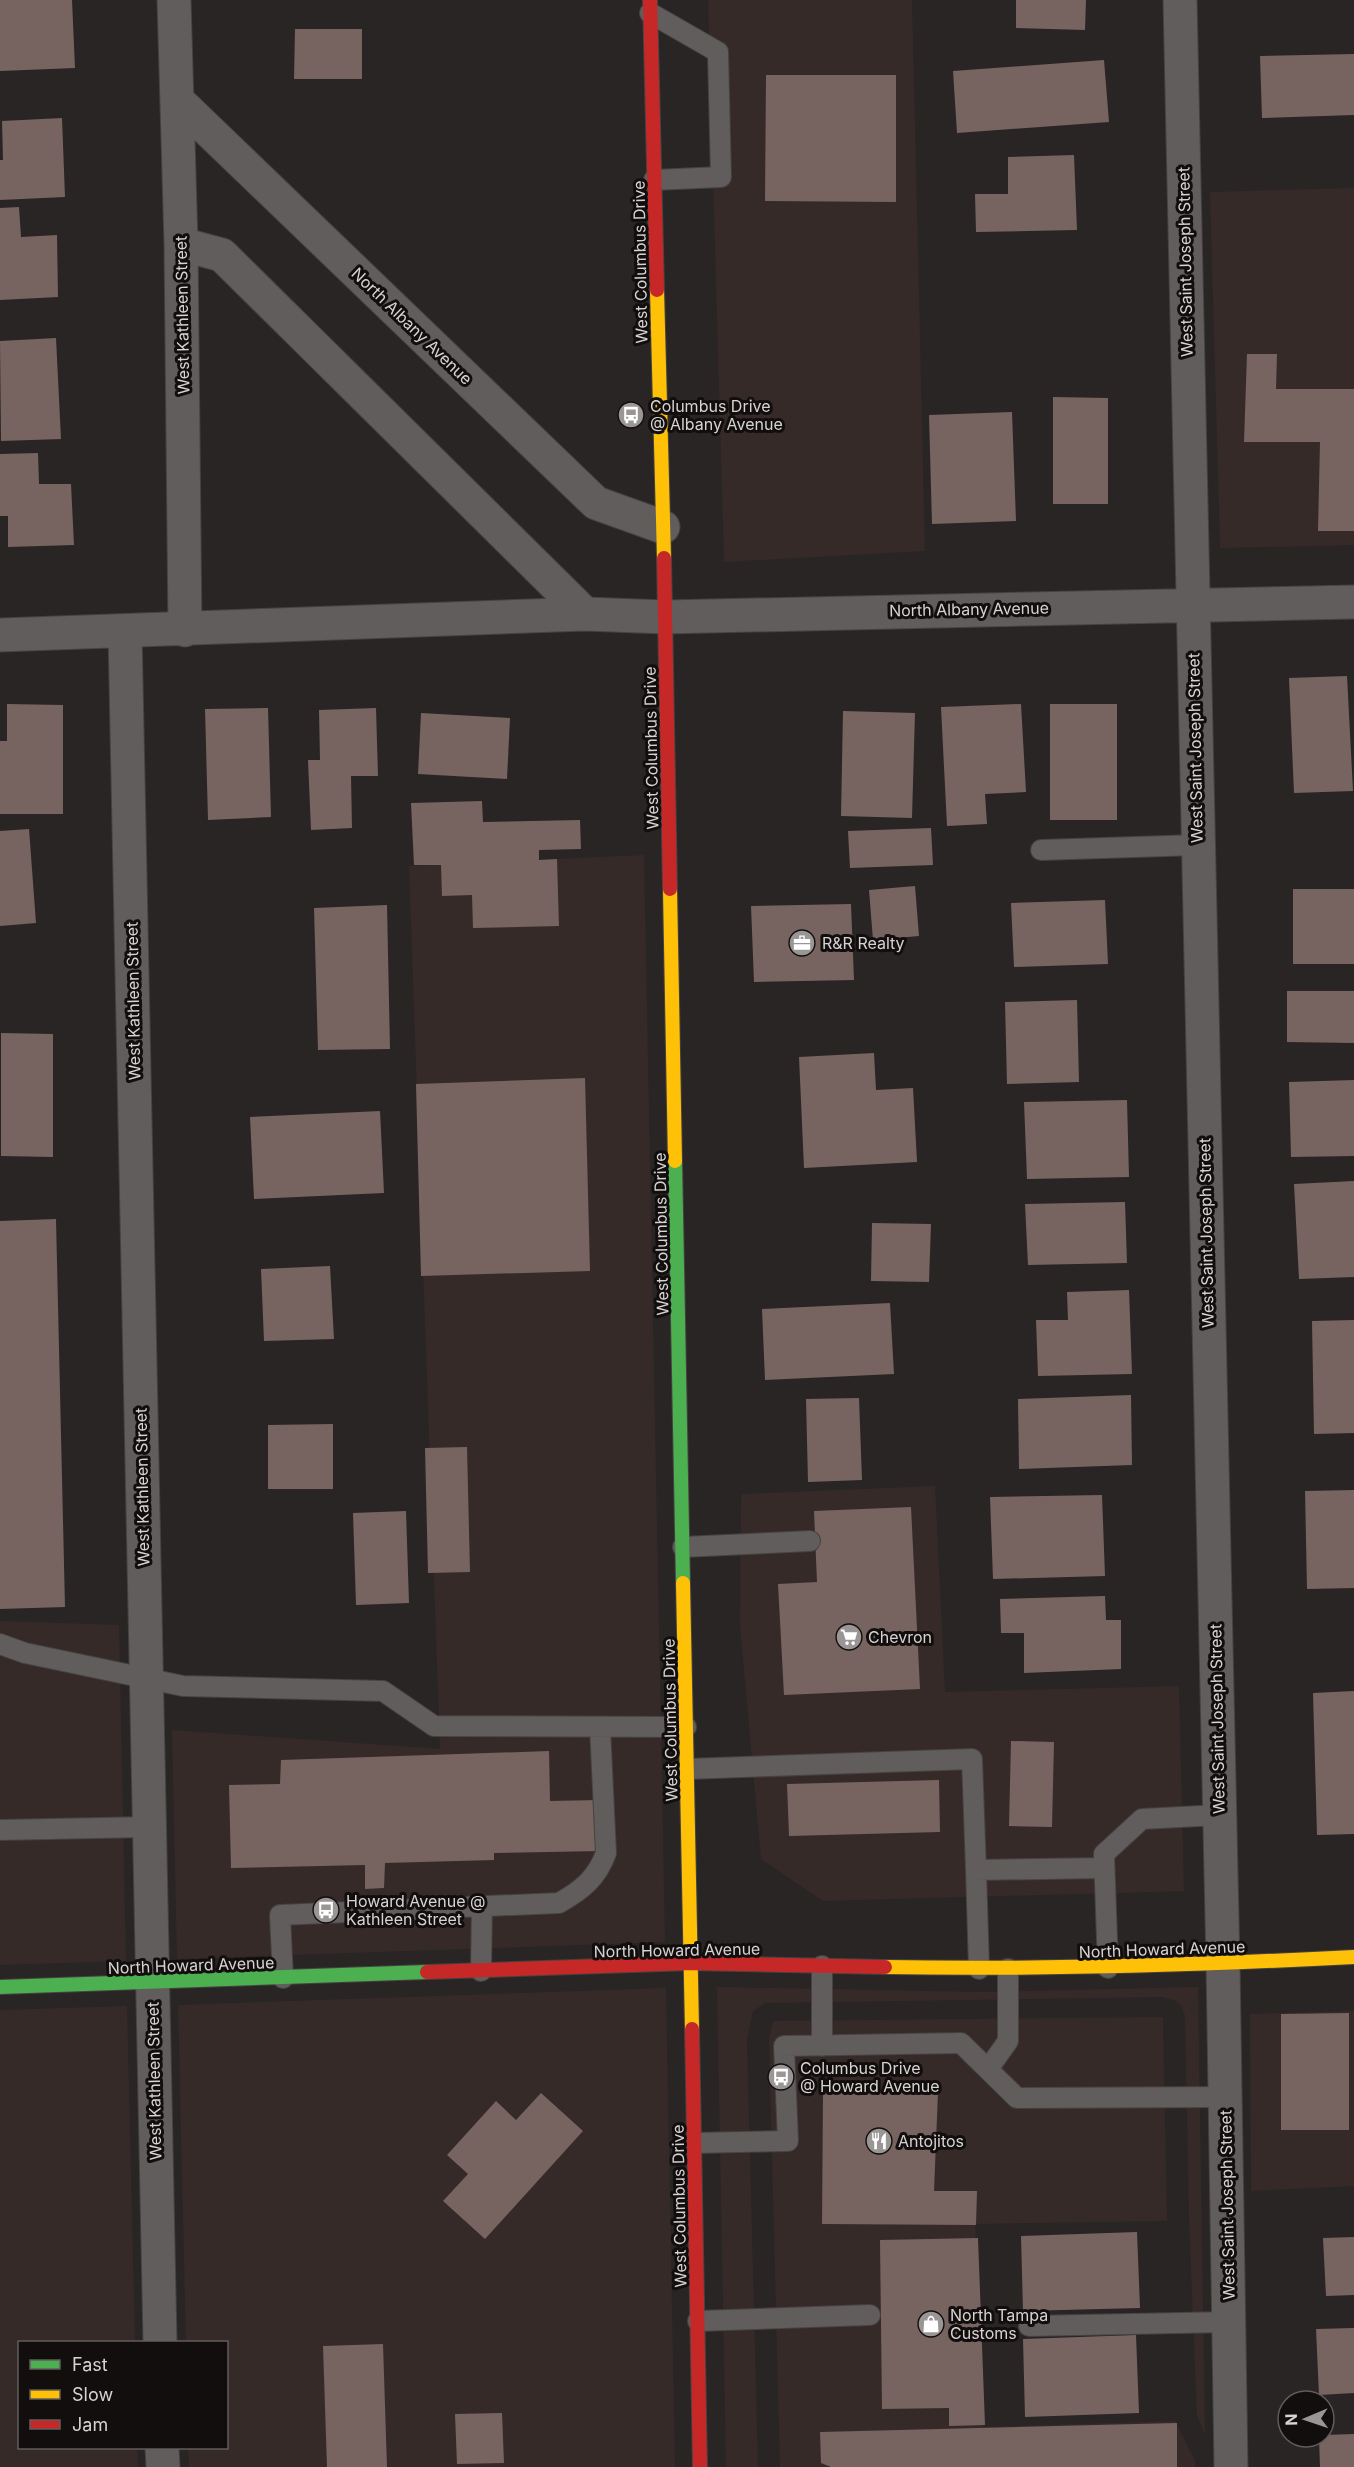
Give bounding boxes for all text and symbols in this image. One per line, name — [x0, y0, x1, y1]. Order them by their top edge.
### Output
street label: West Saint Joseph Street — [1173, 167, 1197, 357]
street label: West Columbus Drive — [629, 180, 651, 344]
street label: West Kathleen Street — [171, 236, 193, 394]
street label: North Albany Avenue — [348, 263, 476, 389]
place label: Columbus Drive @ Albany Avenue — [650, 396, 783, 434]
bus stop icon: Columbus Drive @ Albany Avenue — [616, 400, 646, 430]
street label: North Albany Avenue — [889, 598, 1049, 620]
street label: West Saint Joseph Street — [1183, 653, 1207, 843]
street label: West Columbus Drive — [640, 666, 662, 830]
street label: West Kathleen Street — [122, 922, 144, 1080]
office icon: R&R Realty — [787, 928, 817, 958]
place label: R&R Realty — [822, 933, 905, 953]
street label: West Saint Joseph Street — [1194, 1138, 1218, 1328]
street label: West Columbus Drive — [650, 1152, 672, 1316]
street label: West Kathleen Street — [131, 1408, 153, 1566]
supermarket icon: Chevron — [834, 1622, 864, 1652]
street label: West Saint Joseph Street — [1205, 1624, 1229, 1814]
place label: Chevron — [868, 1627, 932, 1647]
street label: West Columbus Drive — [659, 1638, 681, 1802]
place label: Howard Avenue @ Kathleen Street — [346, 1891, 485, 1929]
bus stop icon: Howard Avenue @ Kathleen Street — [311, 1895, 341, 1925]
street label: North Howard Avenue — [1078, 1936, 1246, 1962]
street label: North Howard Avenue — [594, 1939, 760, 1961]
street label: North Howard Avenue — [107, 1952, 275, 1978]
street label: West Kathleen Street — [143, 2002, 165, 2160]
place label: Columbus Drive @ Howard Avenue — [800, 2058, 939, 2096]
bus stop icon: Columbus Drive @ Howard Avenue — [766, 2062, 796, 2092]
street label: West Saint Joseph Street — [1215, 2110, 1239, 2300]
street label: West Columbus Drive — [668, 2124, 690, 2288]
restaurant icon: Antojitos — [864, 2126, 894, 2156]
place label: Antojitos — [898, 2131, 964, 2151]
place label: North Tampa Customs — [950, 2305, 1048, 2343]
shop icon: North Tampa Customs — [916, 2309, 946, 2339]
legend — [18, 2341, 228, 2449]
text: Fast — [72, 2354, 108, 2375]
text: Slow — [72, 2384, 113, 2405]
north arrow — [1276, 2389, 1336, 2449]
text: N — [1281, 2413, 1301, 2426]
text: Jam — [72, 2414, 108, 2435]

